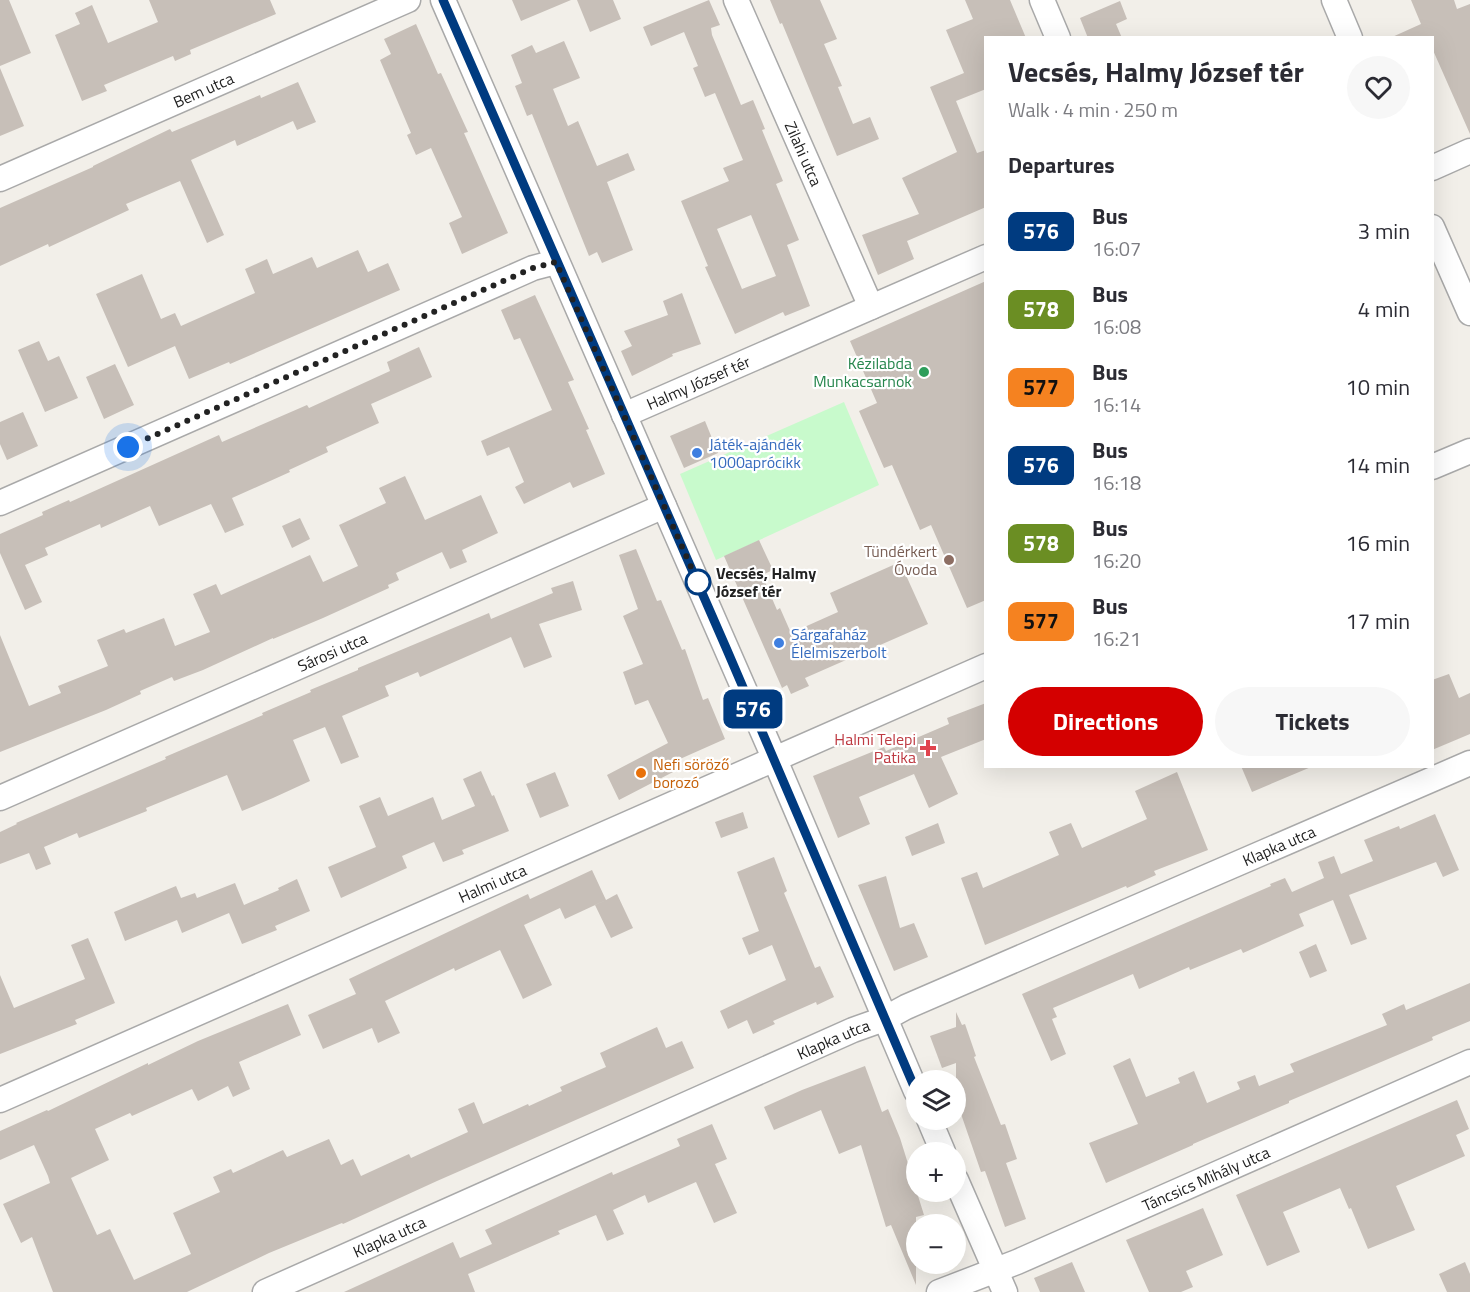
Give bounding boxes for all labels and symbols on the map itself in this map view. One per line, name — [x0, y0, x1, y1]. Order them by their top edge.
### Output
street label: Bem utca — [169, 66, 237, 114]
street label: Zilahi utca — [779, 118, 828, 190]
street label: Halmy József tér — [643, 349, 754, 416]
place label: Kézilabda Munkacsarnok — [813, 351, 912, 393]
marker: Kézilabda Munkacsarnok — [917, 365, 931, 379]
your location — [113, 432, 143, 462]
place label: Játék-ajándék 1000aprócikk — [709, 432, 802, 474]
marker: Játék-ajándék 1000aprócikk — [690, 446, 704, 460]
place label: Tündérkert Óvoda — [864, 539, 937, 581]
marker: Tündérkert Óvoda — [942, 553, 956, 567]
place label: Vecsés, Halmy József tér — [716, 561, 816, 603]
marker: Vecsés, Halmy József tér — [685, 569, 711, 595]
place label: Sárgafaház Élelmiszerbolt — [791, 622, 887, 664]
street label: Sárosi utca — [293, 626, 371, 678]
marker: Sárgafaház Élelmiszerbolt — [772, 636, 786, 650]
line badge: 576 — [718, 690, 788, 728]
place label: Halmi Telepi Patika — [834, 727, 916, 769]
marker: Halmi Telepi Patika — [921, 741, 935, 755]
place label: Nefi söröző borozó — [653, 752, 729, 794]
marker: Nefi söröző borozó — [634, 766, 648, 780]
street label: Klapka utca — [1239, 819, 1319, 872]
street label: Halmi utca — [455, 858, 530, 909]
street label: Klapka utca — [793, 1013, 873, 1066]
street label: Táncsics Mihály utca — [1138, 1140, 1273, 1217]
street label: Klapka utca — [349, 1210, 430, 1263]

